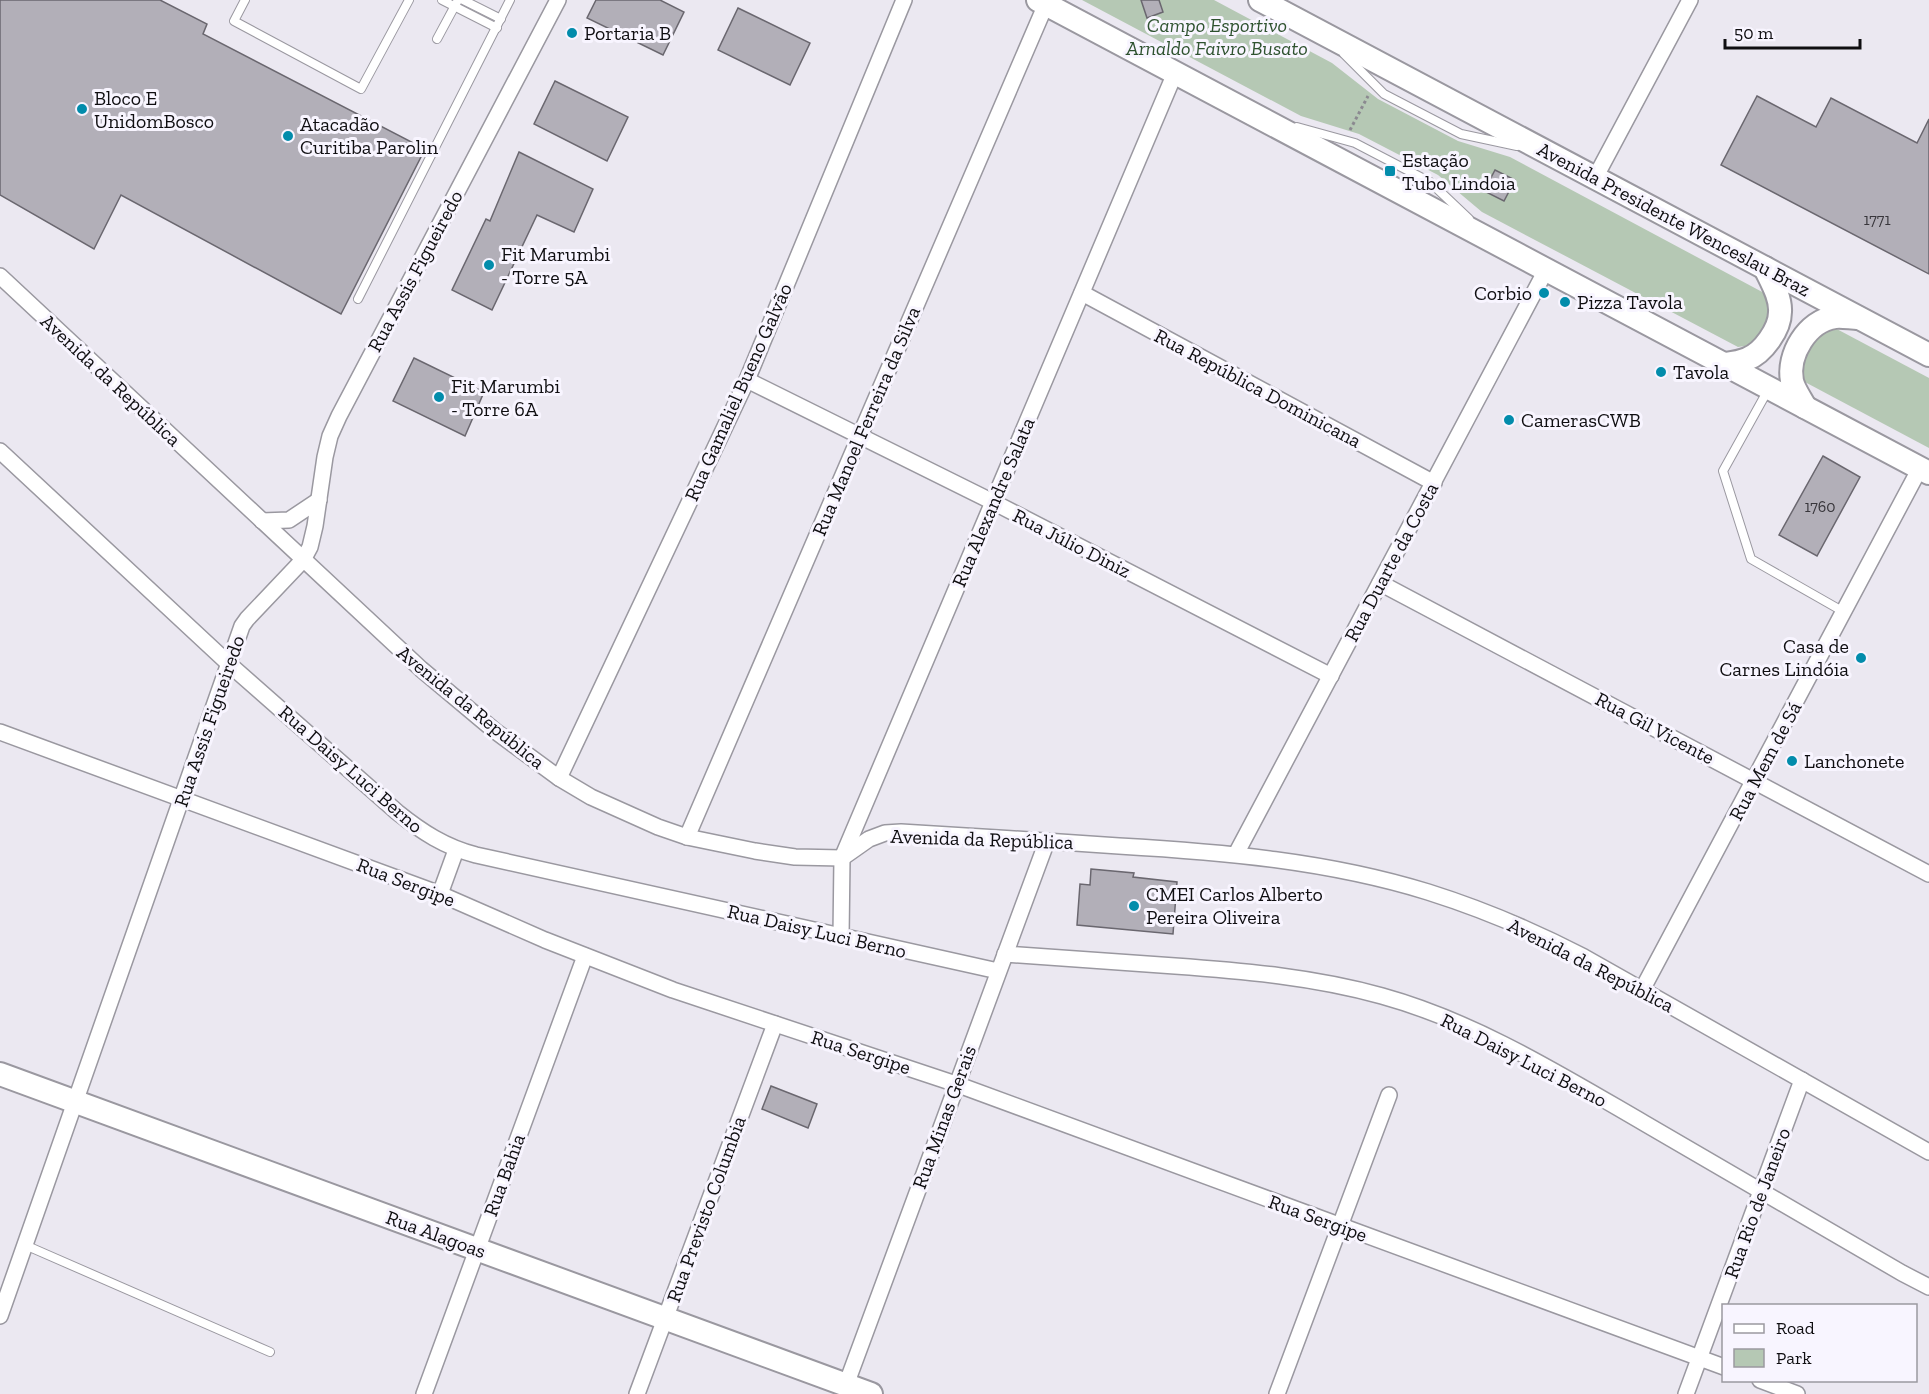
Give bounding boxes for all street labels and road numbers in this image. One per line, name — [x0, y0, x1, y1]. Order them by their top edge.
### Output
street label: Avenida Presidente Wenceslau Braz — [1533, 137, 1815, 301]
street label: Rua Assis Figueiredo — [362, 186, 468, 356]
street label: Rua Gamaliel Bueno Galvão — [679, 279, 797, 505]
street label: Rua Manoel Ferreira da Silva — [807, 302, 925, 539]
street label: Avenida da República — [36, 309, 186, 451]
street label: Rua República Dominicana — [1150, 323, 1366, 453]
street label: Rua Alexandre Salata — [946, 413, 1040, 590]
street label: Rua Duarte da Costa — [1339, 478, 1443, 646]
street label: Rua Júlio Diniz — [1009, 503, 1135, 583]
street label: Rua Assis Figueiredo — [168, 632, 250, 810]
street label: Avenida da República — [392, 640, 550, 774]
street label: Rua Gil Vicente — [1591, 687, 1719, 769]
street label: Rua Mem de Sá — [1724, 697, 1807, 825]
street label: Rua Daisy Luci Berno — [274, 700, 428, 838]
street label: Avenida da República — [890, 824, 1074, 854]
street label: Rua Sergipe — [354, 852, 458, 912]
street label: Rua Daisy Luci Berno — [725, 899, 909, 963]
street label: Avenida da República — [1504, 913, 1678, 1017]
street label: Rua Daisy Luci Berno — [1437, 1008, 1611, 1112]
street label: Rua Sergipe — [808, 1025, 914, 1079]
street label: Rua Minas Gerais — [907, 1042, 981, 1192]
street label: Rua Previsto Columbia — [661, 1112, 751, 1305]
street label: Rua Rio de Janeiro — [1719, 1124, 1795, 1282]
street label: Rua Bahia — [478, 1130, 530, 1219]
street label: Rua Sergipe — [1265, 1189, 1371, 1247]
street label: Rua Alagoas — [383, 1205, 489, 1263]

